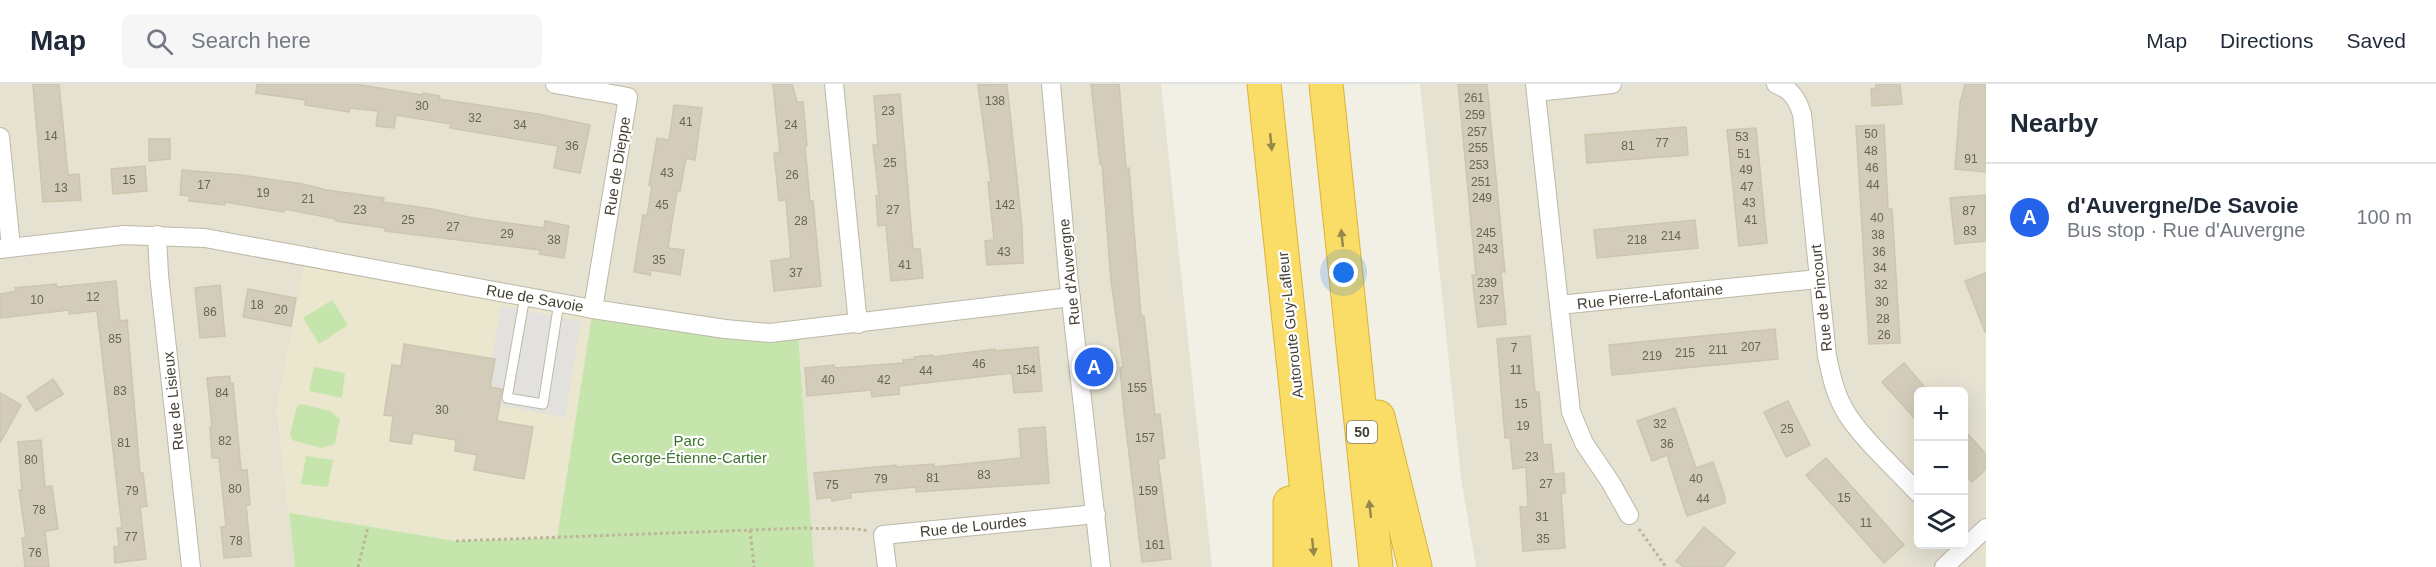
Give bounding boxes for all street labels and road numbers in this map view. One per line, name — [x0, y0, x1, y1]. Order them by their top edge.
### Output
street label: Rue de Dieppe — [601, 115, 633, 217]
street label: Rue d'Auvergne — [1055, 218, 1083, 326]
street label: Rue de Pincourt — [1807, 243, 1835, 352]
street label: Autoroute Guy-Lafleur — [1274, 251, 1306, 399]
street label: Rue Pierre-Lafontaine — [1576, 280, 1724, 312]
street label: Rue de Savoie — [485, 281, 585, 315]
street label: Rue de Lisieux — [159, 350, 187, 451]
road number: 50 — [1347, 421, 1377, 443]
street label: Rue de Lourdes — [919, 512, 1027, 540]

